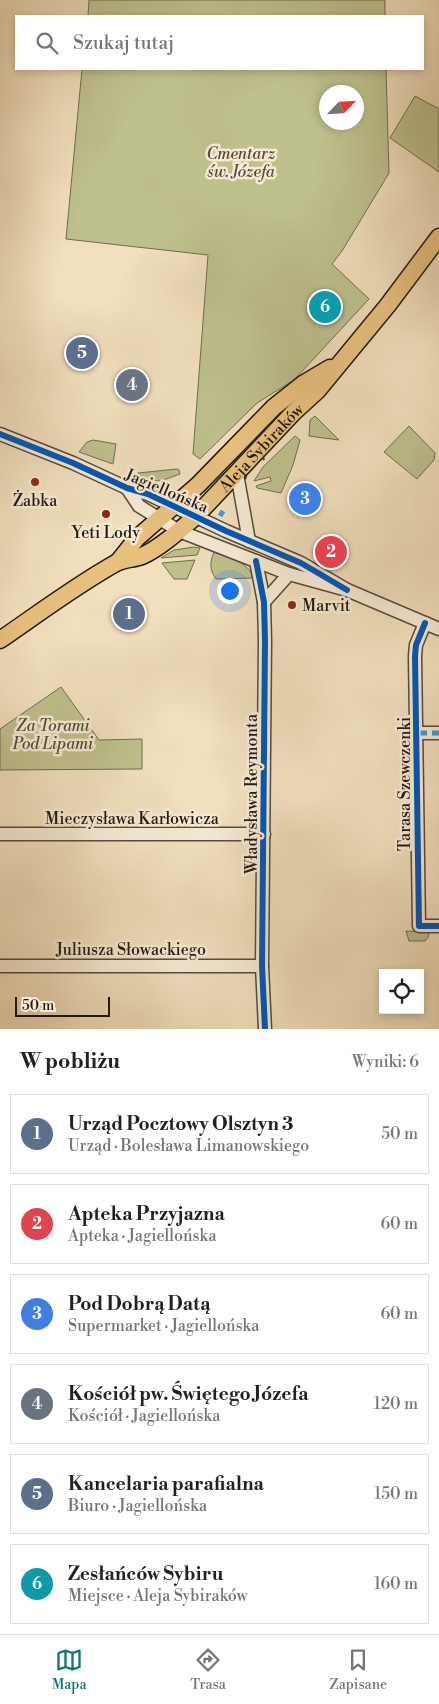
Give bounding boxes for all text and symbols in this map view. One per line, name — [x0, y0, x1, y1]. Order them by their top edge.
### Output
search box — [15, 15, 424, 70]
icon: search — [33, 29, 61, 57]
text: Szukaj tutaj — [73, 31, 174, 55]
north arrow — [319, 85, 364, 130]
park label: Cmentarz św. Józefa — [207, 144, 276, 182]
pin: 6 — [309, 288, 341, 326]
pin: 5 — [66, 334, 98, 372]
pin: 4 — [116, 366, 148, 404]
street label: Aleja Sybiraków — [214, 399, 309, 497]
street label: Jagiellońska — [121, 464, 212, 518]
marker: Żabka — [29, 476, 41, 488]
pin: 3 — [289, 480, 321, 518]
place label: Żabka — [13, 489, 58, 511]
marker: Yeti Lody — [100, 508, 112, 520]
place label: Yeti Lody — [71, 523, 140, 543]
pin: 2 — [315, 533, 347, 571]
your location — [217, 578, 243, 604]
pin: 1 — [113, 595, 145, 633]
place label: Marvit — [302, 596, 351, 616]
marker: Marvit — [286, 599, 298, 611]
street label: Władysława Reymonta — [242, 713, 262, 875]
park label: Za Torami Pod Lipami — [12, 716, 93, 754]
street label: Tarasa Szewczenki — [395, 717, 415, 851]
street label: Mieczysława Karłowicza — [45, 809, 220, 829]
street label: Juliusza Słowackiego — [55, 940, 206, 960]
map controls — [379, 969, 424, 1014]
button: locate — [379, 969, 424, 1014]
scale bar — [15, 994, 110, 1017]
text: 50 m — [22, 997, 54, 1015]
text: W pobliżu — [20, 1049, 120, 1075]
text: Wyniki: 6 — [352, 1052, 419, 1072]
text: Urząd Pocztowy Olsztyn 3 — [68, 1112, 293, 1136]
text: 1 — [33, 1124, 41, 1144]
text: 50 m — [381, 1124, 418, 1144]
text: Urząd · Bolesława Limanowskiego — [68, 1136, 309, 1156]
text: Apteka Przyjazna — [68, 1202, 225, 1226]
text: 2 — [32, 1214, 42, 1234]
text: 60 m — [380, 1214, 418, 1234]
text: Apteka · Jagiellońska — [68, 1226, 217, 1246]
text: Pod Dobrą Datą — [68, 1292, 210, 1316]
text: 3 — [32, 1304, 42, 1324]
text: 60 m — [380, 1304, 418, 1324]
text: Supermarket · Jagiellońska — [68, 1316, 259, 1336]
text: Kościół pw. Świętego Józefa — [68, 1382, 309, 1406]
text: 4 — [32, 1394, 42, 1414]
text: 120 m — [374, 1394, 418, 1414]
text: Kościół · Jagiellońska — [68, 1406, 220, 1426]
text: Kancelaria parafialna — [68, 1472, 264, 1496]
text: 5 — [32, 1484, 42, 1504]
text: 150 m — [374, 1484, 418, 1504]
text: Biuro · Jagiellońska — [68, 1496, 207, 1516]
text: Zesłańców Sybiru — [68, 1562, 223, 1586]
text: 6 — [32, 1574, 42, 1594]
text: 160 m — [374, 1574, 418, 1594]
text: Miejsce · Aleja Sybiraków — [68, 1586, 248, 1606]
tab: Mapa — [52, 1646, 87, 1694]
tab: Trasa — [190, 1646, 226, 1694]
tab: Zapisane — [330, 1646, 387, 1694]

